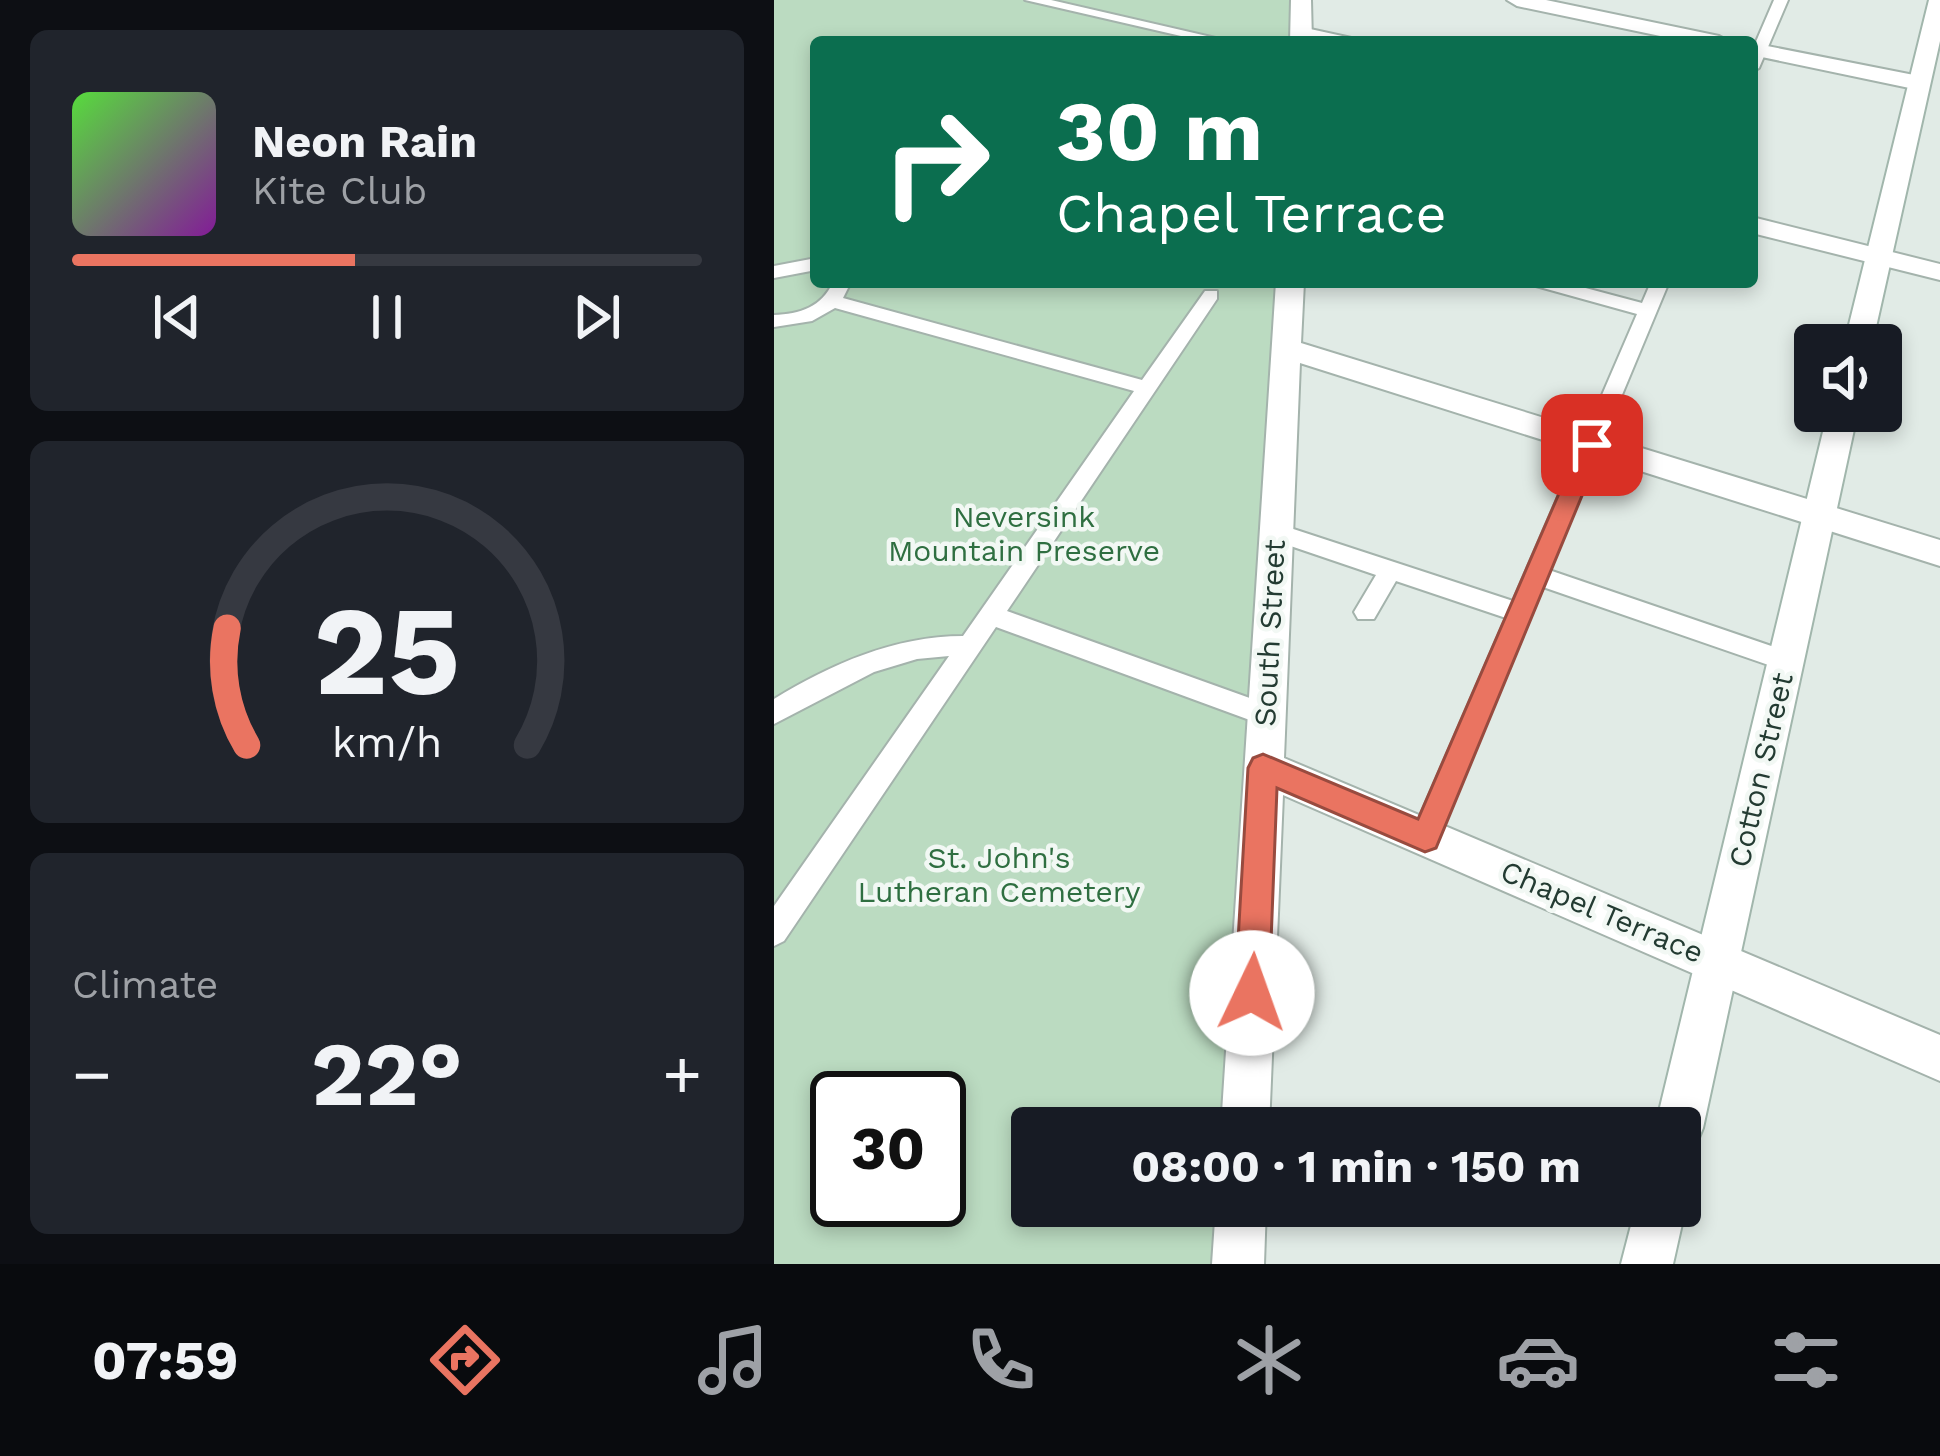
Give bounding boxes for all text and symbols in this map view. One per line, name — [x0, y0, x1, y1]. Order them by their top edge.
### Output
text: 30 m — [1056, 82, 1263, 180]
icon: right — [858, 84, 1014, 240]
text: Neon Rain — [252, 115, 477, 168]
text: Kite Club — [252, 168, 427, 213]
text: Chapel Terrace — [1056, 182, 1447, 245]
icon: previous — [144, 284, 210, 350]
icon: pause — [354, 284, 420, 350]
icon: next — [564, 284, 630, 350]
map controls — [1794, 324, 1902, 432]
button: sound — [1794, 324, 1902, 432]
pin — [1541, 394, 1643, 496]
icon: arrive — [1559, 412, 1625, 478]
park label: Neversink Mountain Preserve — [888, 499, 1160, 568]
street label: South Street — [1247, 538, 1292, 727]
text: 25 — [313, 578, 461, 724]
street label: Cotton Street — [1721, 669, 1800, 871]
text: km/h — [332, 717, 442, 767]
park label: St. John's Lutheran Cemetery — [857, 840, 1141, 909]
street label: Chapel Terrace — [1495, 853, 1709, 970]
position arrow — [1189, 930, 1315, 1056]
text: Climate — [72, 962, 218, 1007]
text: 22° — [311, 1021, 463, 1127]
text: − — [72, 1036, 112, 1113]
text: + — [662, 1036, 702, 1113]
speed limit sign: 30 — [810, 1071, 966, 1227]
text: 08:00 · 1 min · 150 m — [1131, 1140, 1581, 1193]
icon: directions — [423, 1318, 507, 1402]
icon: music — [691, 1318, 775, 1402]
icon: phone — [959, 1318, 1043, 1402]
icon: climate — [1227, 1318, 1311, 1402]
icon: car — [1496, 1318, 1580, 1402]
icon: filters — [1764, 1318, 1848, 1402]
text: 07:59 — [92, 1329, 238, 1392]

